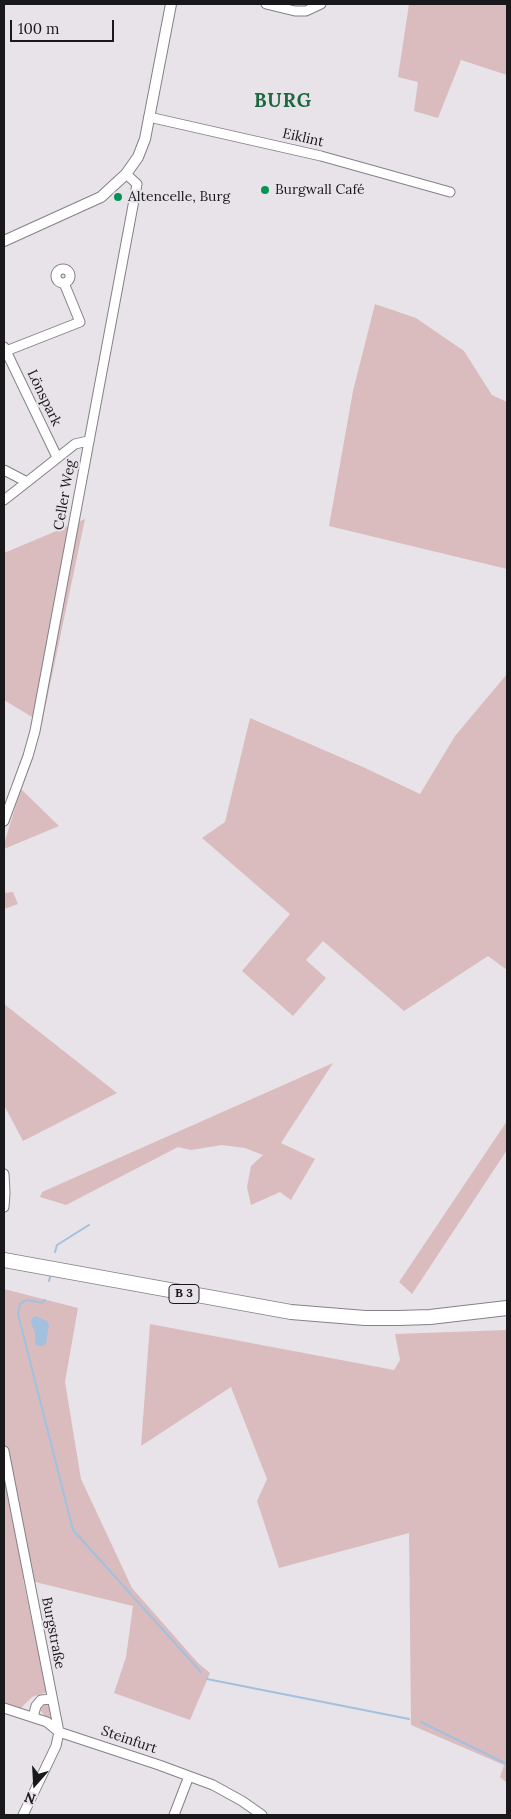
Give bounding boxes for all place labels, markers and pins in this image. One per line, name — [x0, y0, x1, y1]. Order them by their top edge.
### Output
place label: Burgwall Café — [275, 182, 365, 198]
marker: Burgwall Café — [259, 184, 271, 196]
place label: Altencelle, Burg — [128, 189, 230, 205]
marker: Altencelle, Burg — [112, 191, 124, 203]

